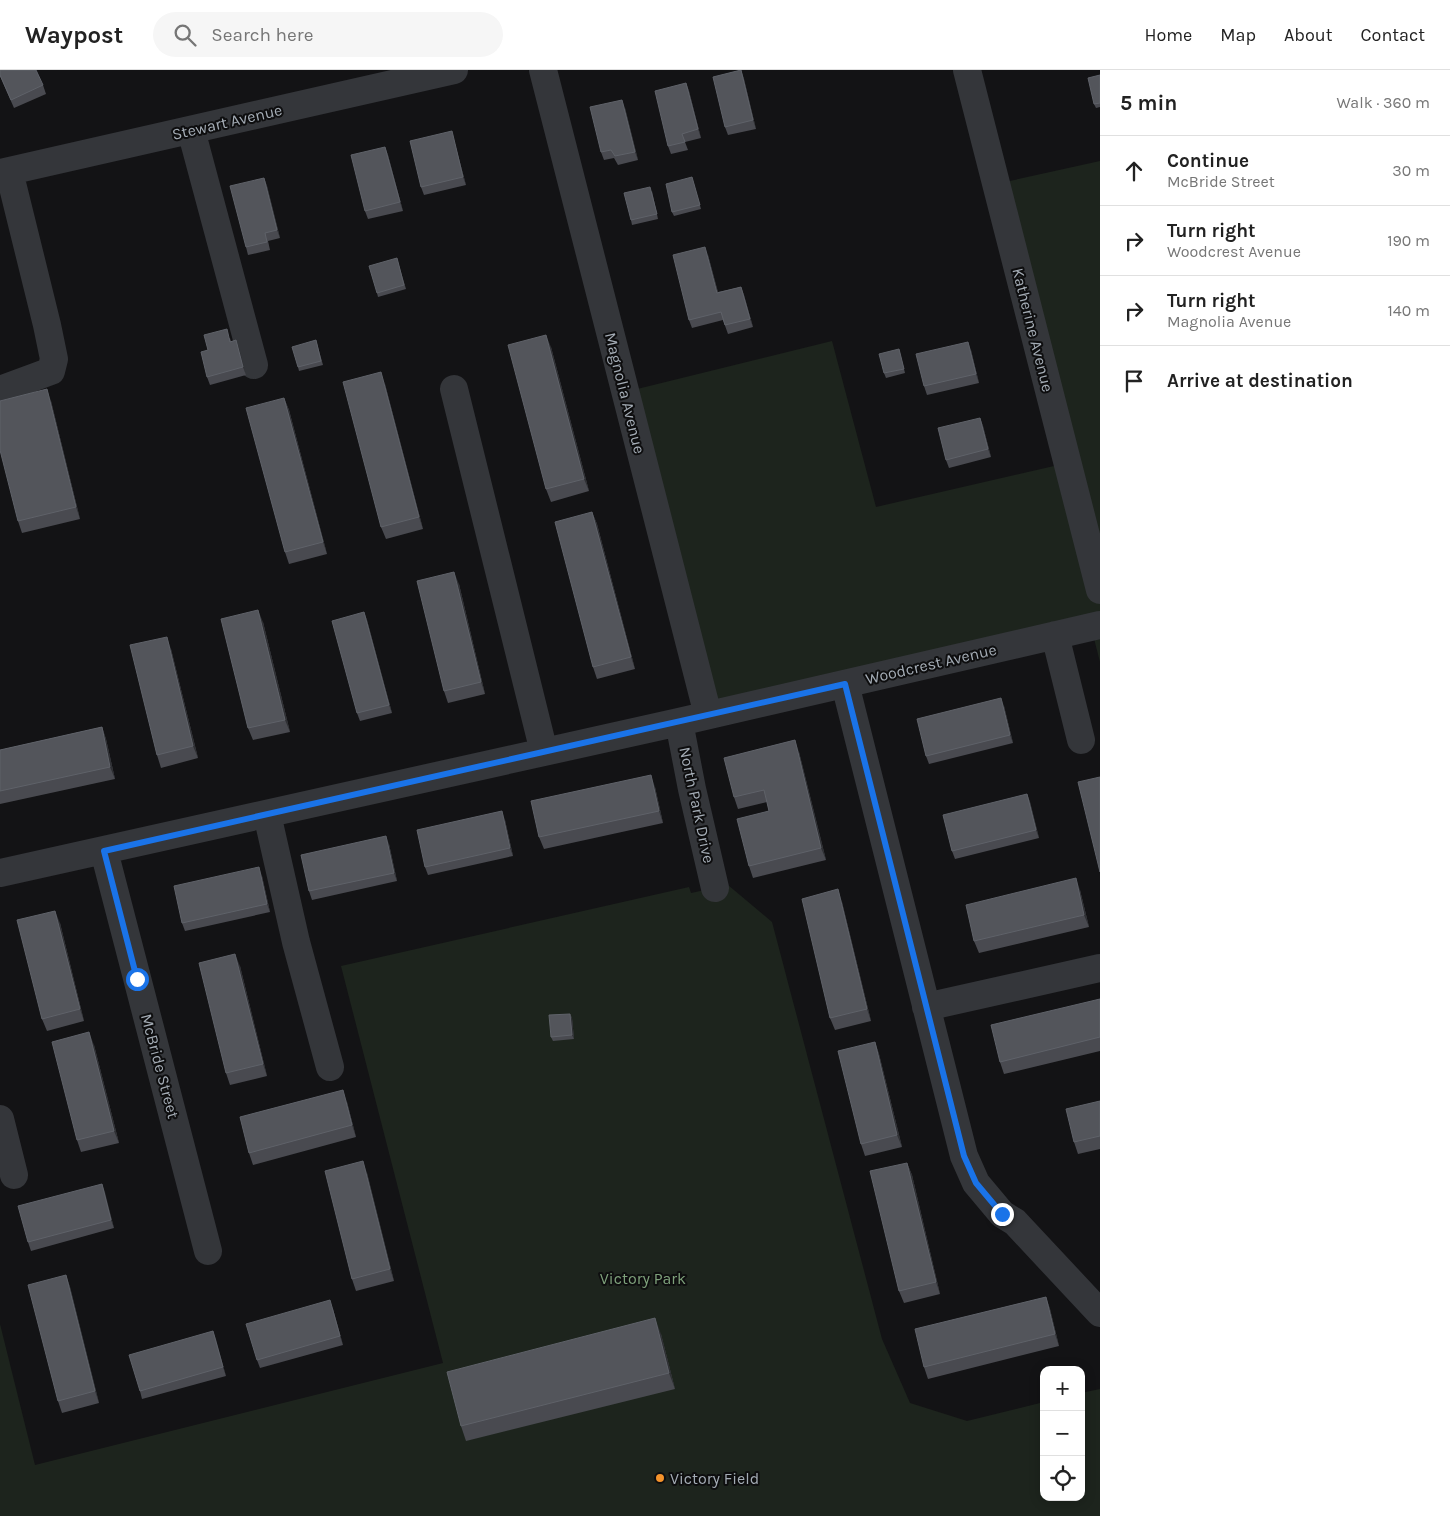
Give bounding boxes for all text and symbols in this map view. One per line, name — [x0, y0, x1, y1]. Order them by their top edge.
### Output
search box — [153, 12, 503, 57]
text: Waypost — [25, 21, 123, 49]
icon: search — [171, 21, 199, 49]
text: Search here — [211, 24, 313, 46]
text: Home — [1144, 24, 1192, 46]
text: Map — [1220, 24, 1256, 46]
text: About — [1284, 24, 1333, 46]
text: Contact — [1361, 24, 1425, 46]
text: 5 min — [1120, 91, 1177, 115]
text: Walk · 360 m — [1337, 93, 1430, 112]
street label: Stewart Avenue — [170, 100, 284, 144]
text: Continue — [1167, 150, 1249, 172]
icon: ahead — [1120, 157, 1148, 185]
text: 30 m — [1392, 161, 1430, 180]
text: McBride Street — [1167, 172, 1275, 191]
text: Turn right — [1167, 220, 1256, 242]
icon: right — [1120, 227, 1148, 255]
text: 190 m — [1387, 231, 1430, 250]
text: Woodcrest Avenue — [1167, 242, 1301, 261]
street label: Katherine Avenue — [1008, 266, 1058, 394]
text: Turn right — [1167, 290, 1256, 312]
icon: right — [1120, 297, 1148, 325]
text: 140 m — [1388, 301, 1430, 320]
text: Magnolia Avenue — [1167, 312, 1291, 331]
street label: Magnolia Avenue — [601, 330, 649, 456]
icon: arrive — [1120, 367, 1148, 395]
text: Arrive at destination — [1167, 370, 1353, 392]
street label: Woodcrest Avenue — [864, 640, 998, 688]
street label: North Park Drive — [675, 745, 719, 865]
route start — [126, 968, 149, 991]
street label: McBride Street — [137, 1012, 183, 1120]
route end — [991, 1203, 1014, 1226]
park label: Victory Park — [600, 1269, 686, 1288]
map controls — [1040, 1366, 1085, 1501]
button: + — [1040, 1366, 1085, 1411]
button: − — [1040, 1411, 1085, 1456]
button: locate — [1040, 1456, 1085, 1501]
place label: Victory Field — [670, 1469, 759, 1488]
marker: Victory Field — [654, 1472, 666, 1484]

